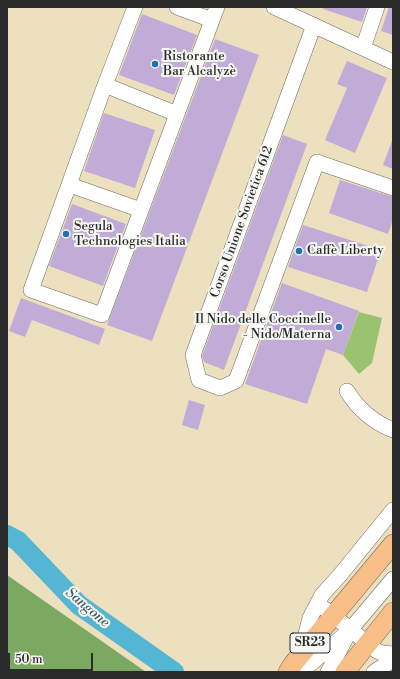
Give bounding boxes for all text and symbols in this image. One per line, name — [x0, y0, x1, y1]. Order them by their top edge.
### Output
place label: Ristorante Bar Alcalyzè — [163, 49, 236, 80]
marker: Ristorante Bar Alcalyzè — [150, 59, 160, 69]
street label: Corso Unione Sovietica 612 — [207, 144, 277, 300]
place label: Segula Technologies Italia — [74, 219, 186, 250]
marker: Segula Technologies Italia — [61, 229, 71, 239]
place label: Caffè Liberty — [307, 243, 384, 259]
marker: Caffè Liberty — [294, 246, 304, 256]
place label: Il Nido delle Coccinelle - Nido/Materna — [195, 312, 331, 343]
marker: Il Nido delle Coccinelle - Nido/Materna — [334, 322, 344, 332]
water label: Sangone — [61, 585, 113, 631]
road number: SR23 — [290, 633, 330, 653]
scale bar — [10, 645, 95, 671]
text: 50 m — [15, 652, 43, 667]

